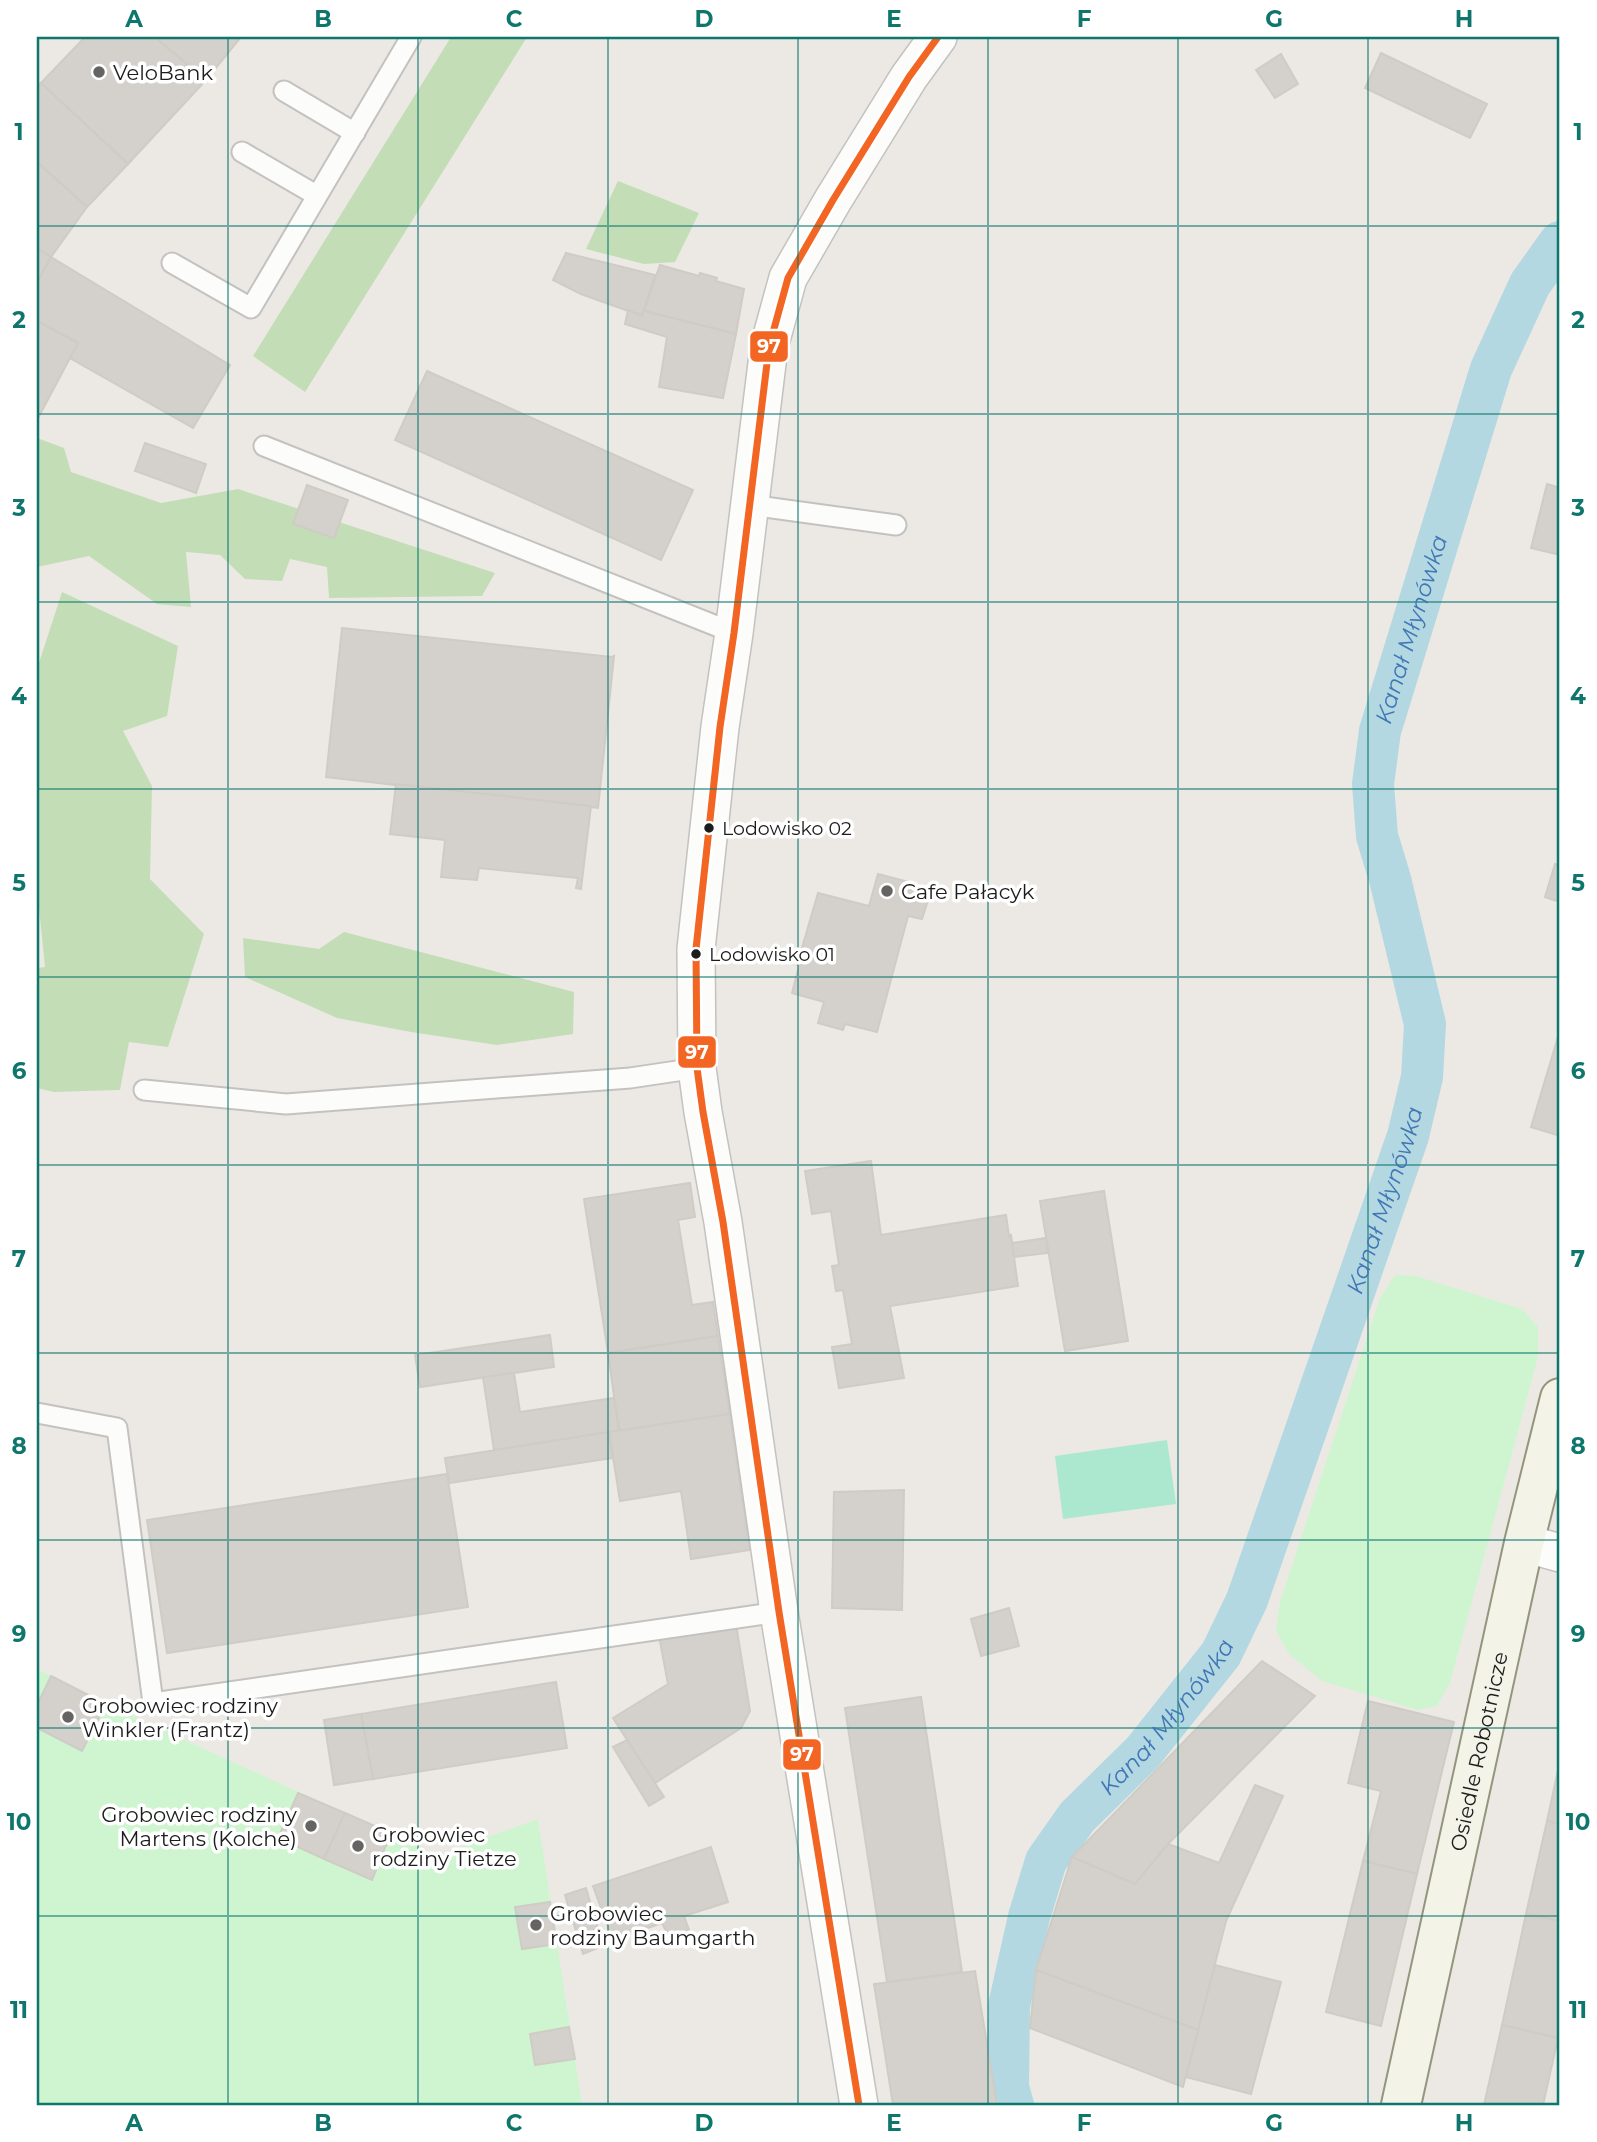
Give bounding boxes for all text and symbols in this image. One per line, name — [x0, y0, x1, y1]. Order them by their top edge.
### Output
text: A — [124, 5, 143, 33]
text: B — [314, 5, 332, 33]
text: C — [506, 5, 523, 33]
text: D — [695, 5, 714, 33]
text: E — [886, 5, 902, 33]
text: F — [1077, 5, 1092, 33]
text: G — [1265, 5, 1283, 33]
text: H — [1455, 5, 1473, 33]
place label: VeloBank — [113, 60, 213, 85]
marker: VeloBank — [91, 64, 107, 80]
text: 1 — [14, 118, 24, 146]
text: 1 — [1573, 118, 1583, 146]
text: 2 — [12, 306, 26, 334]
text: 2 — [1571, 306, 1585, 334]
line badge: 97 — [749, 330, 789, 363]
text: 97 — [757, 335, 781, 358]
text: 3 — [11, 494, 26, 522]
text: 3 — [1570, 494, 1585, 522]
water label: Kanał Młynówka — [1369, 532, 1453, 727]
text: 4 — [11, 682, 27, 710]
text: 4 — [1570, 682, 1586, 710]
place label: Lodowisko 02 — [722, 817, 852, 840]
marker: Lodowisko 02 — [702, 821, 716, 835]
text: 5 — [12, 869, 26, 897]
text: 5 — [1571, 869, 1585, 897]
place label: Cafe Pałacyk — [901, 879, 1035, 904]
marker: Cafe Pałacyk — [879, 883, 895, 899]
place label: Lodowisko 01 — [709, 943, 835, 966]
marker: Lodowisko 01 — [689, 947, 703, 961]
line badge: 97 — [677, 1035, 717, 1069]
text: 97 — [685, 1041, 709, 1064]
text: 6 — [12, 1057, 27, 1085]
text: 6 — [1571, 1057, 1586, 1085]
water label: Kanał Młynówka — [1340, 1104, 1428, 1297]
text: 7 — [12, 1245, 26, 1273]
text: 7 — [1571, 1245, 1585, 1273]
text: 8 — [11, 1432, 27, 1460]
text: 8 — [1570, 1432, 1586, 1460]
text: 9 — [12, 1620, 26, 1648]
text: 9 — [1571, 1620, 1585, 1648]
water label: Kanał Młynówka — [1094, 1635, 1240, 1801]
street label: Osiedle Robotnicze — [1444, 1649, 1512, 1853]
place label: Grobowiec rodziny Winkler (Frantz) — [82, 1693, 278, 1742]
marker: Grobowiec rodziny Winkler (Frantz) — [60, 1709, 76, 1725]
line badge: 97 — [782, 1738, 822, 1771]
text: 97 — [790, 1743, 814, 1766]
place label: Grobowiec rodziny Martens (Kolche) — [101, 1802, 298, 1851]
text: 10 — [7, 1808, 31, 1836]
text: 10 — [1566, 1808, 1590, 1836]
marker: Grobowiec rodziny Martens (Kolche) — [303, 1818, 319, 1834]
place label: Grobowiec rodziny Tietze — [372, 1822, 517, 1871]
marker: Grobowiec rodziny Tietze — [350, 1838, 366, 1854]
place label: Grobowiec rodziny Baumgarth — [550, 1901, 755, 1950]
marker: Grobowiec rodziny Baumgarth — [528, 1917, 544, 1933]
text: 11 — [10, 1996, 28, 2024]
text: 11 — [1569, 1996, 1587, 2024]
text: A — [124, 2109, 143, 2137]
text: B — [314, 2109, 332, 2137]
text: C — [506, 2109, 523, 2137]
text: D — [695, 2109, 714, 2137]
text: E — [886, 2109, 902, 2137]
text: F — [1077, 2109, 1092, 2137]
text: G — [1265, 2109, 1283, 2137]
text: H — [1455, 2109, 1473, 2137]

